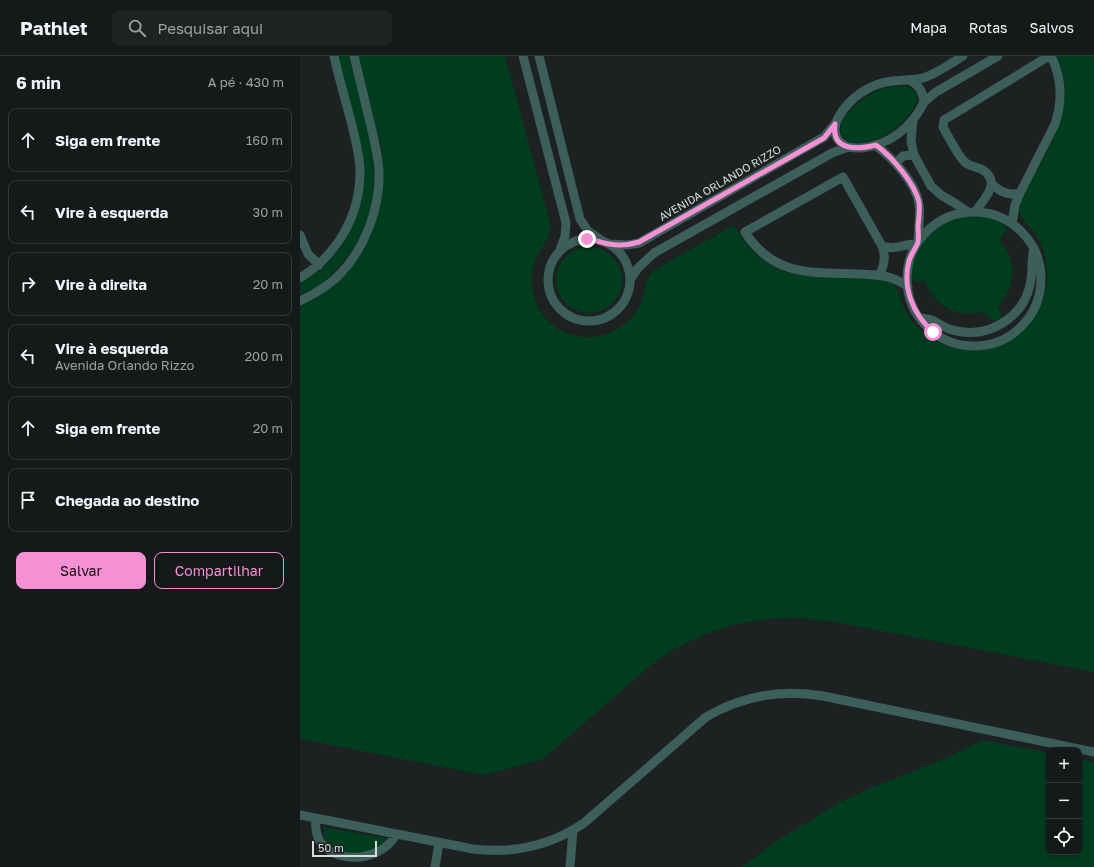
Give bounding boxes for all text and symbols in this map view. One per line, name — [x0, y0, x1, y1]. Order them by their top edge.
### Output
search box — [112, 10, 392, 46]
text: Pathlet — [20, 16, 88, 39]
icon: search — [126, 17, 148, 39]
text: Pesquisar aqui — [158, 19, 263, 37]
text: Mapa — [910, 19, 947, 36]
text: Rotas — [969, 19, 1008, 36]
text: Salvos — [1030, 19, 1074, 36]
text: 6 min — [16, 72, 61, 93]
text: A pé · 430 m — [208, 74, 284, 90]
icon: ahead — [17, 129, 39, 151]
text: Siga em frente — [55, 131, 160, 149]
text: 160 m — [246, 132, 283, 148]
street label: AVENIDA ORLANDO RIZZO — [656, 142, 783, 223]
icon: left — [17, 201, 39, 223]
text: Vire à esquerda — [55, 203, 168, 221]
text: 30 m — [253, 204, 283, 220]
route end — [578, 230, 596, 248]
icon: right — [17, 273, 39, 295]
text: Vire à direita — [55, 275, 147, 293]
text: 20 m — [253, 276, 283, 292]
route start — [924, 323, 942, 341]
text: Vire à esquerda — [55, 339, 168, 357]
icon: left — [17, 345, 39, 367]
text: 200 m — [245, 348, 283, 364]
text: Avenida Orlando Rizzo — [55, 357, 194, 373]
icon: ahead — [17, 417, 39, 439]
text: Siga em frente — [55, 419, 160, 437]
text: 20 m — [253, 420, 283, 436]
icon: arrive — [17, 489, 39, 511]
text: Chegada ao destino — [55, 491, 199, 509]
button: Salvar — [16, 552, 146, 589]
button: Compartilhar — [154, 552, 284, 589]
map controls — [1046, 747, 1082, 855]
button: + — [1046, 747, 1082, 783]
button: − — [1046, 783, 1082, 819]
button: locate — [1046, 819, 1082, 855]
scale bar — [312, 839, 377, 858]
text: 50 m — [318, 841, 344, 854]

